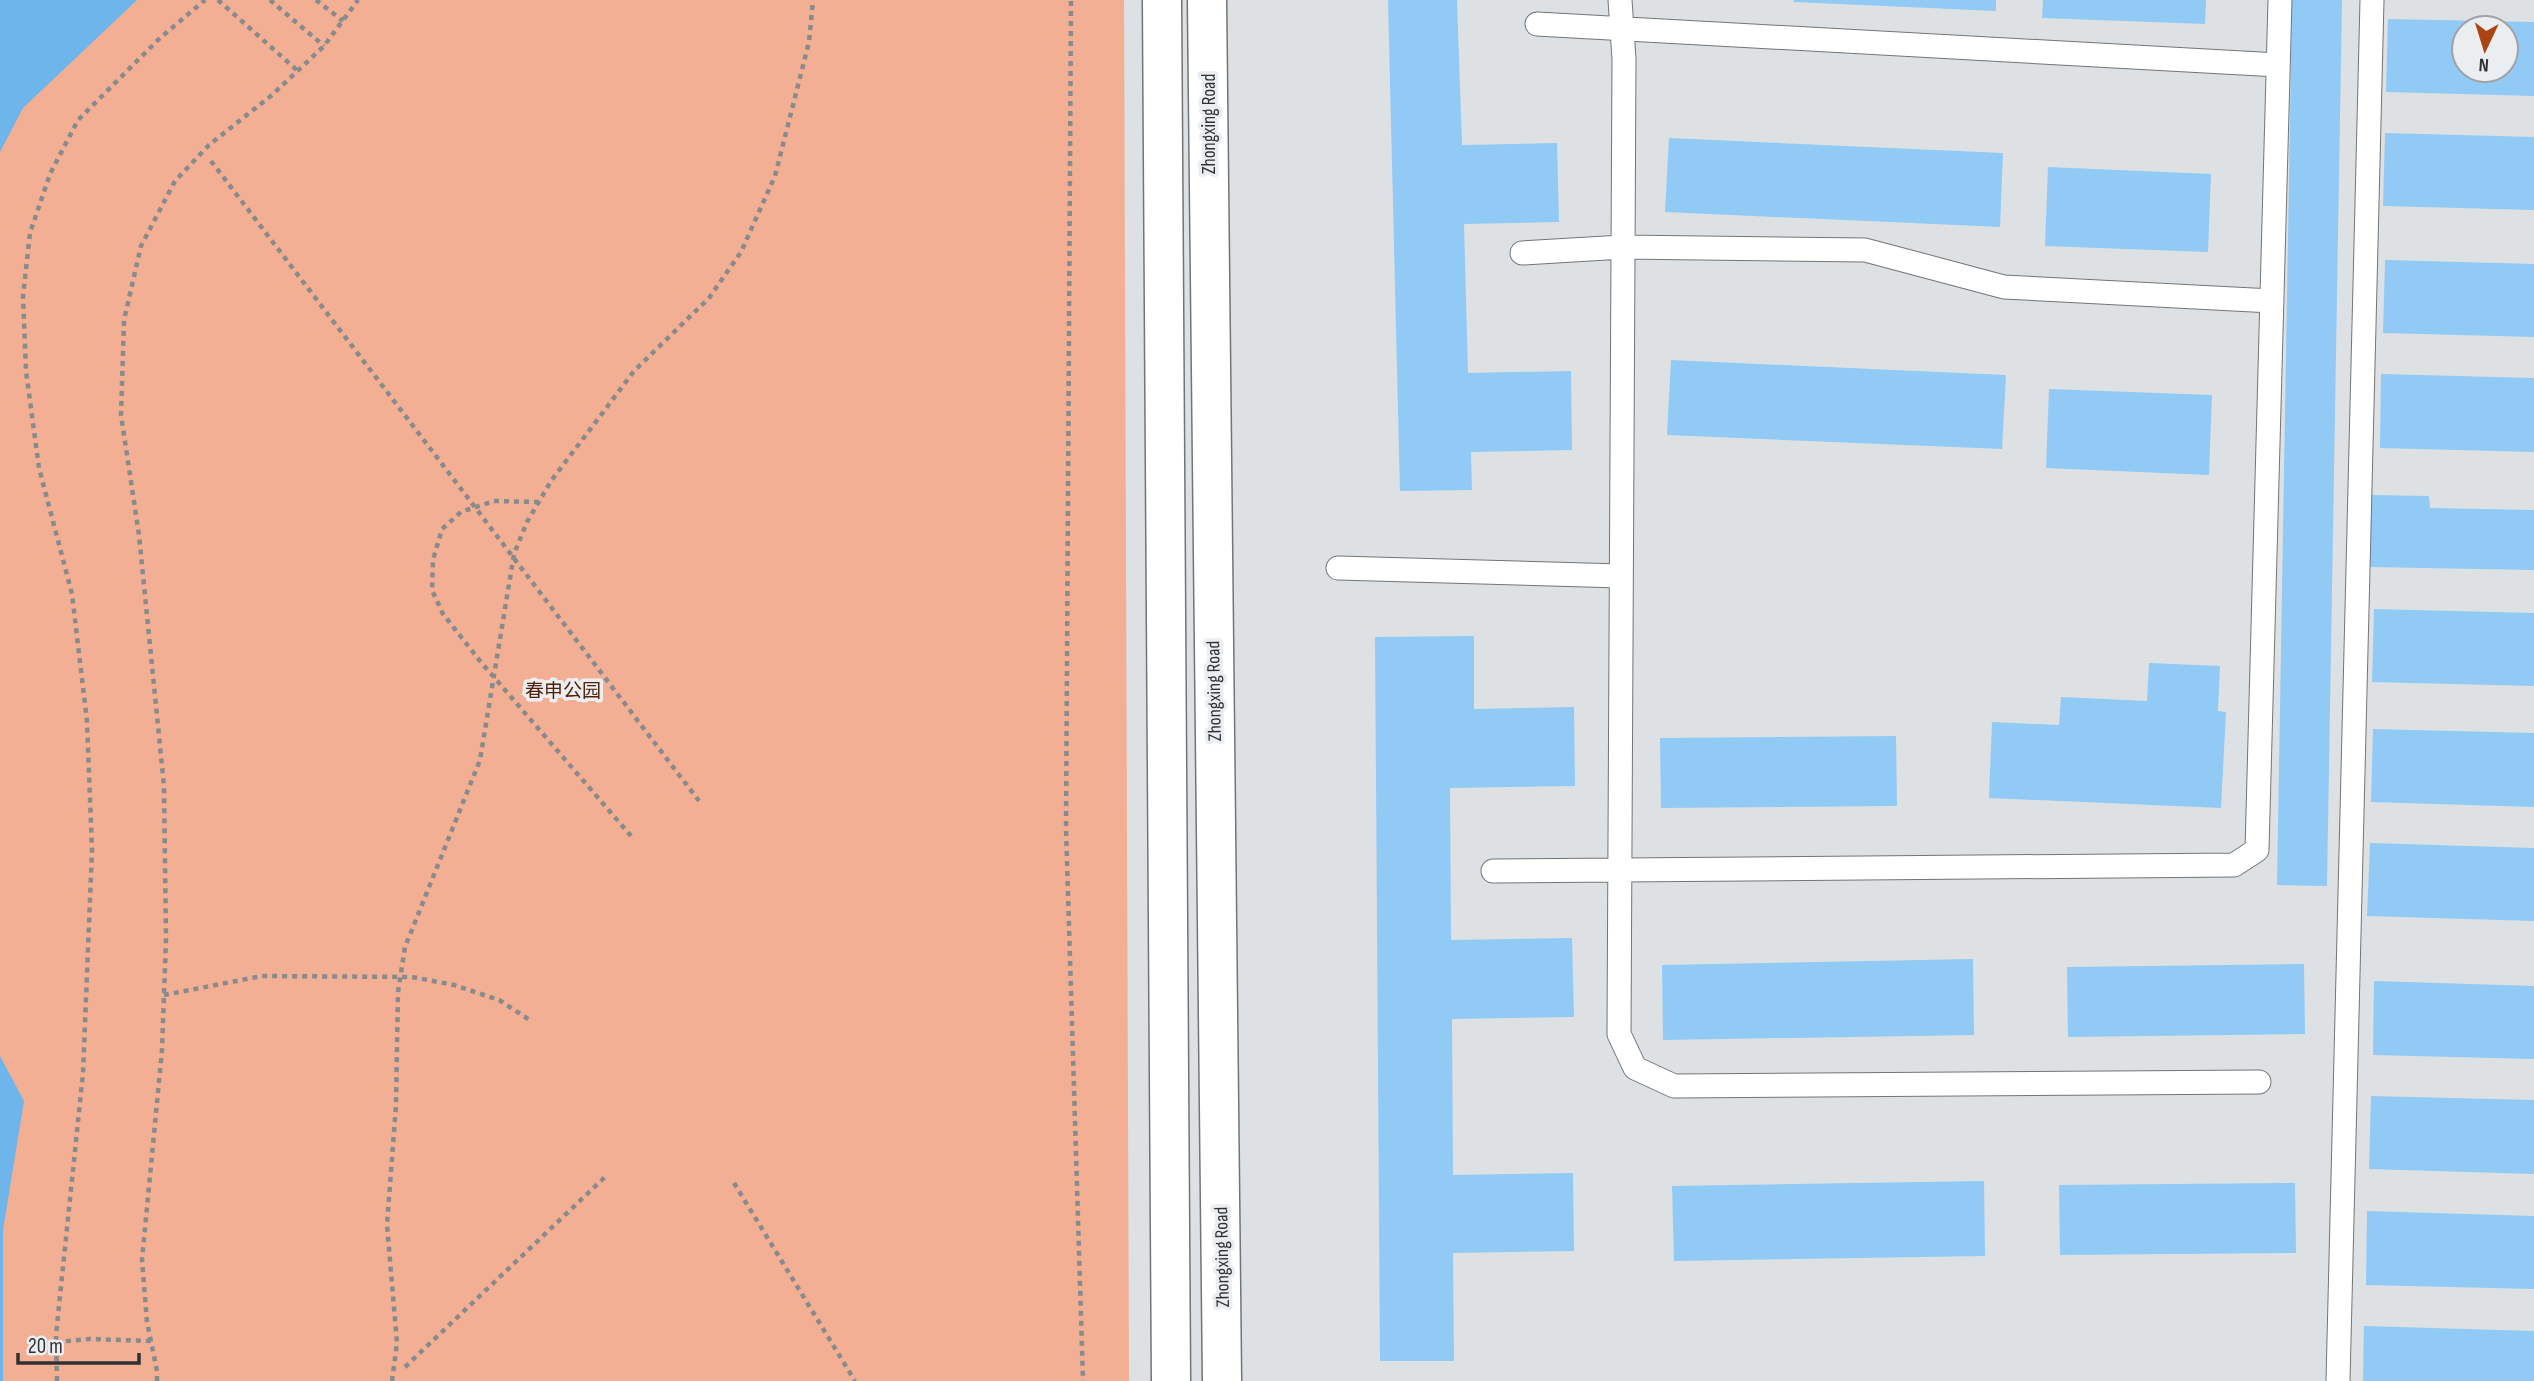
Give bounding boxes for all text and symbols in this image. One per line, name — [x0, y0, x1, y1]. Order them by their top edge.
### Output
north arrow — [2450, 14, 2520, 84]
text: N — [2478, 53, 2490, 76]
street label: Zhongxing Road — [1198, 74, 1221, 174]
street label: Zhongxing Road — [1202, 640, 1227, 741]
park label: 春申公园 — [525, 680, 601, 703]
street label: Zhongxing Road — [1210, 1206, 1235, 1307]
scale bar — [18, 1322, 138, 1366]
text: 20 m — [28, 1334, 63, 1359]

